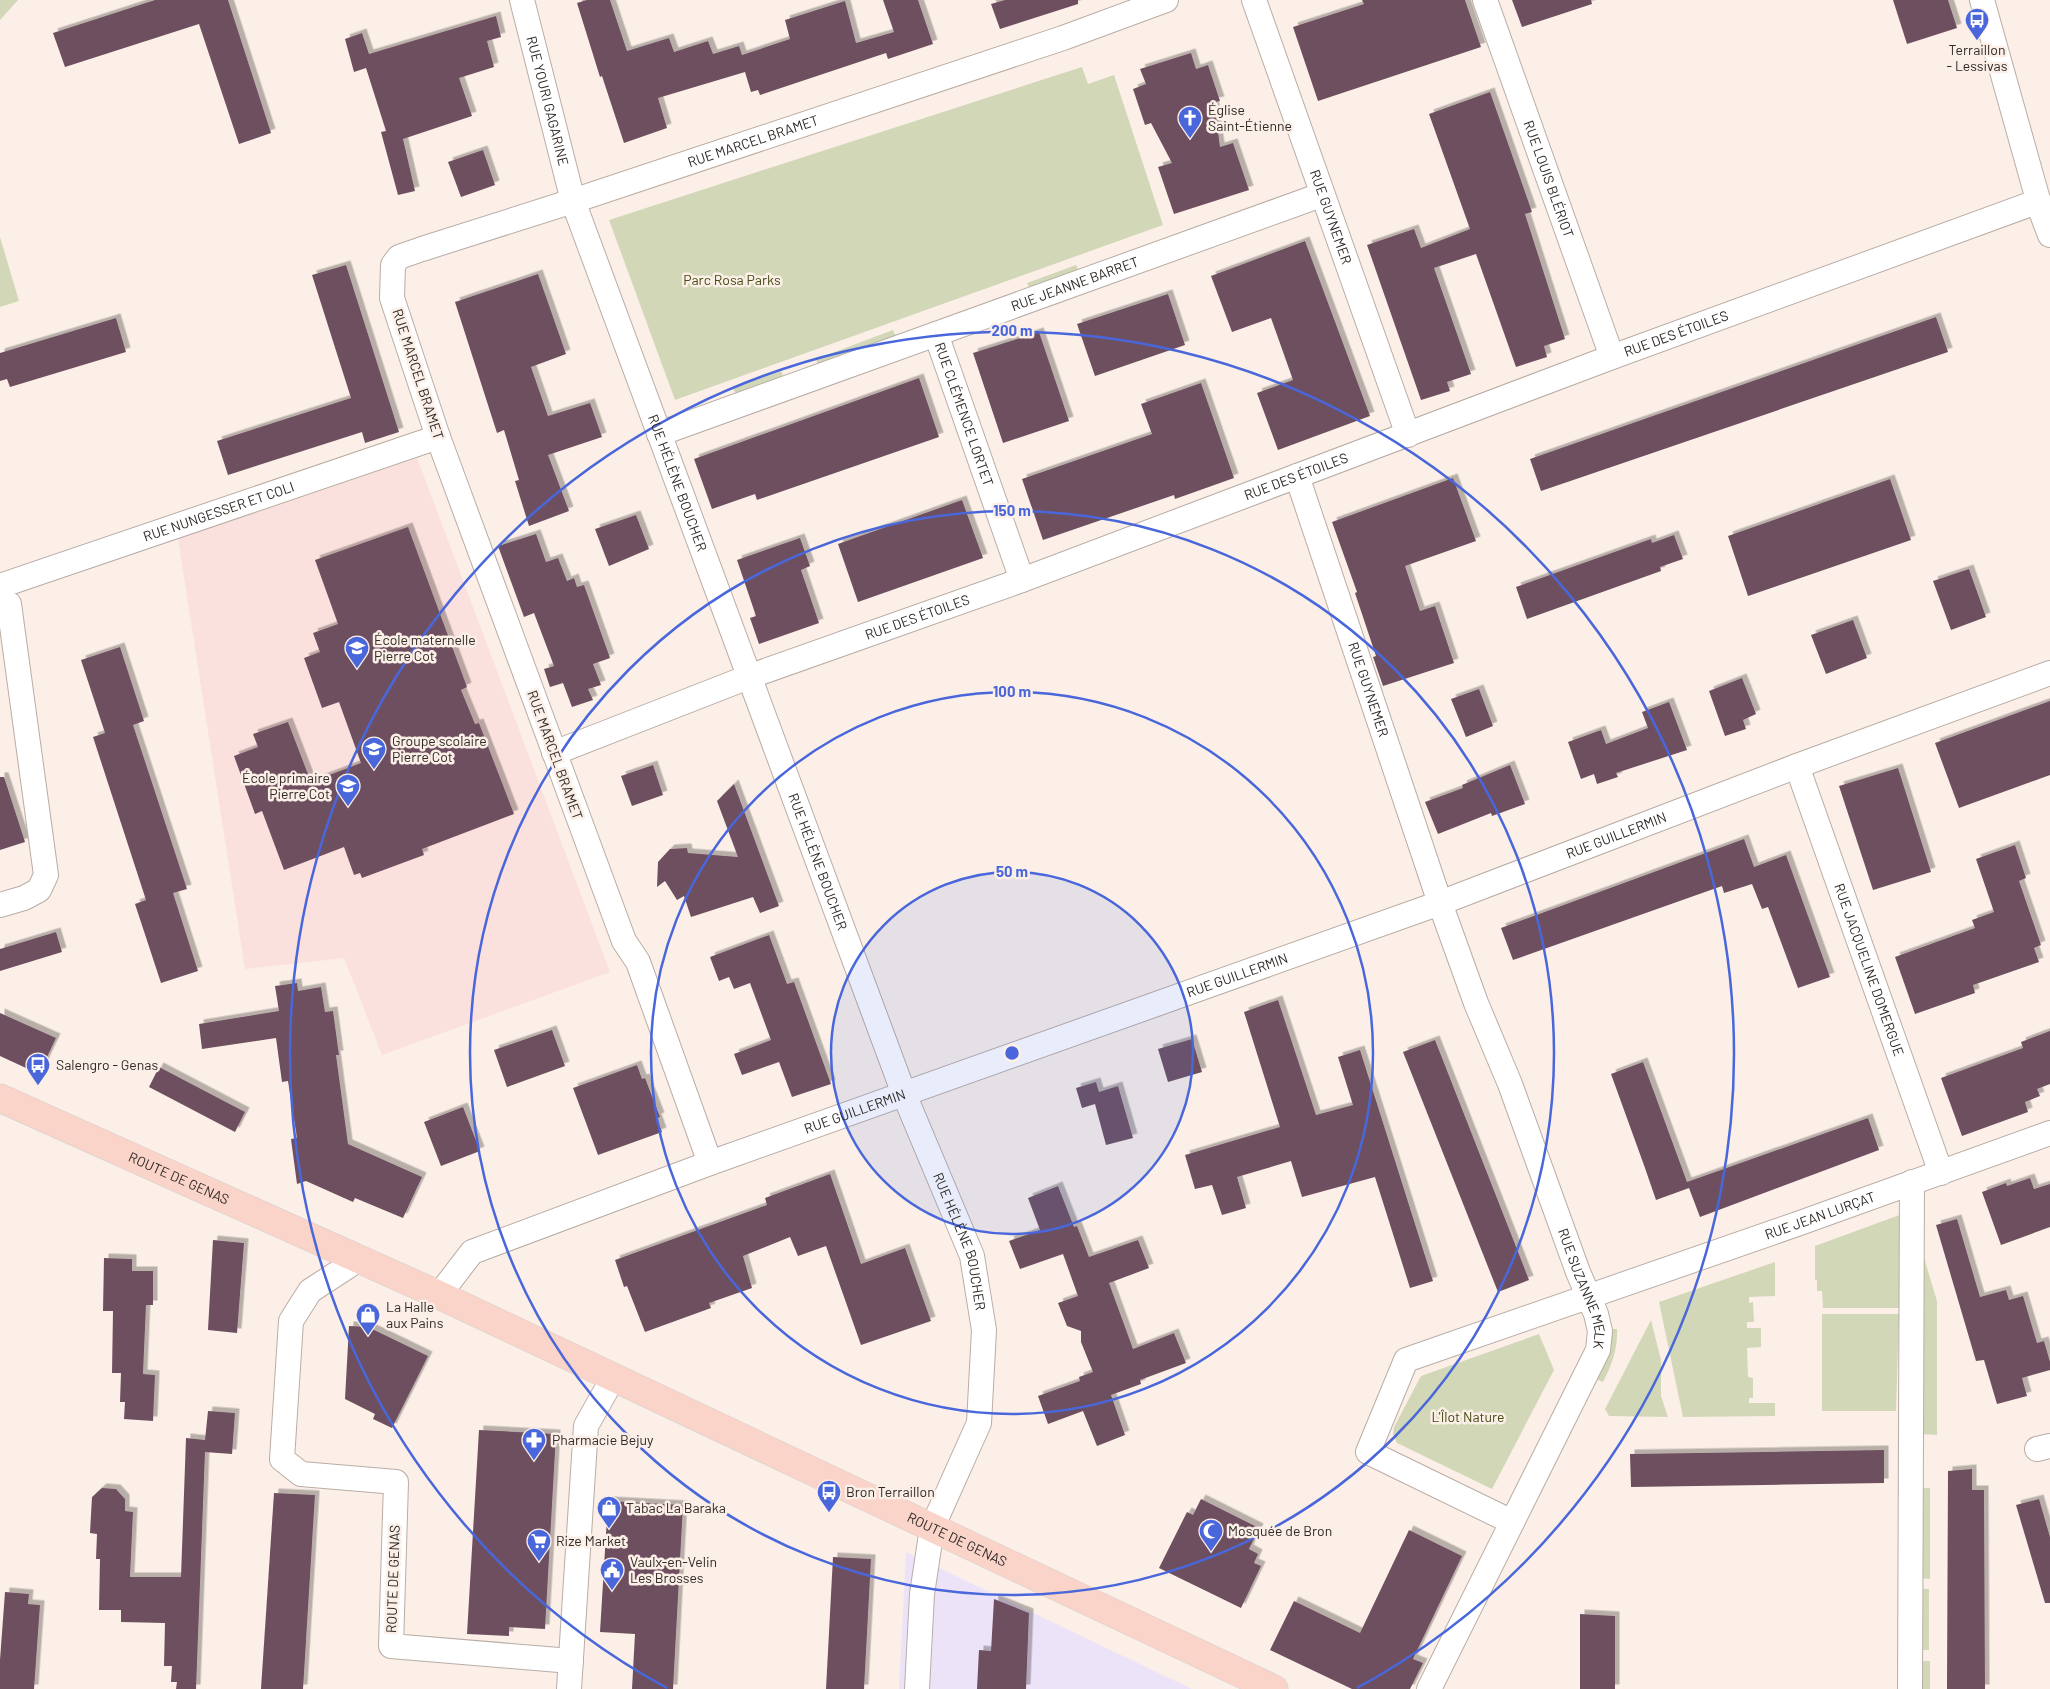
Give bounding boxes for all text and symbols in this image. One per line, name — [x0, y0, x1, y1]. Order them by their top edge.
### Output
bus stop icon: Terraillon - Lessivas — [1964, 7, 1990, 41]
street label: RUE YOURI GAGARINE — [523, 34, 573, 167]
place label: Terraillon - Lessivas — [1947, 41, 2008, 74]
place label: Église Saint-Étienne — [1208, 101, 1292, 134]
church icon: Église Saint-Étienne — [1177, 105, 1203, 139]
street label: RUE MARCEL BRAMET — [685, 111, 820, 170]
street label: RUE LOUIS BLÉRIOT — [1520, 118, 1578, 240]
street label: RUE GUYNEMER — [1307, 167, 1356, 266]
street label: RUE JEANNE BARRET — [1008, 253, 1141, 314]
park label: Parc Rosa Parks — [683, 271, 781, 288]
street label: RUE MARCEL BRAMET — [389, 306, 448, 441]
street label: RUE DES ÉTOILES — [1621, 306, 1730, 360]
text: 200 m — [991, 321, 1033, 339]
street label: RUE CLÉMENCE LORTET — [932, 340, 998, 488]
street label: RUE HÉLÈNE BOUCHER — [645, 412, 711, 554]
street label: RUE DES ÉTOILES — [1241, 449, 1350, 503]
street label: RUE NUNGESSER ET COLI — [141, 478, 296, 545]
text: 150 m — [993, 501, 1031, 519]
street label: RUE DES ÉTOILES — [863, 590, 972, 643]
place label: École maternelle Pierre Cot — [374, 631, 476, 664]
school or university icon: École maternelle Pierre Cot — [344, 635, 370, 669]
street label: RUE GUYNEMER — [1345, 639, 1393, 739]
text: 100 m — [993, 682, 1031, 700]
street label: RUE MARCEL BRAMET — [524, 688, 587, 822]
place label: Groupe scolaire Pierre Cot — [392, 732, 487, 765]
school or university icon: Groupe scolaire Pierre Cot — [361, 736, 387, 770]
place label: École primaire Pierre Cot — [242, 769, 330, 802]
school or university icon: École primaire Pierre Cot — [335, 773, 361, 807]
street label: RUE HÉLÈNE BOUCHER — [785, 791, 851, 932]
street label: RUE GUILLERMIN — [1563, 808, 1669, 862]
text: 50 m — [996, 862, 1028, 880]
street label: RUE JACQUELINE DOMERGUE — [1831, 881, 1908, 1058]
street label: RUE GUILLERMIN — [1184, 949, 1290, 1001]
centre of rings — [1003, 1044, 1021, 1062]
bus stop icon: Salengro - Genas — [25, 1052, 51, 1086]
place label: Salengro - Genas — [56, 1056, 159, 1073]
street label: RUE GUILLERMIN — [802, 1085, 908, 1137]
street label: ROUTE DE GENAS — [126, 1148, 232, 1208]
street label: RUE HÉLÈNE BOUCHER — [930, 1170, 990, 1311]
street label: RUE JEAN LURÇAT — [1762, 1188, 1877, 1243]
street label: RUE SUZANNE MELK — [1555, 1226, 1609, 1350]
place label: La Halle aux Pains — [386, 1298, 444, 1331]
shop icon: La Halle aux Pains — [355, 1302, 381, 1336]
park label: L'Îlot Nature — [1431, 1408, 1505, 1425]
pharmacy icon: Pharmacie Bejuy — [521, 1427, 547, 1461]
place label: Pharmacie Bejuy — [552, 1431, 654, 1448]
bus stop icon: Bron Terraillon — [816, 1479, 842, 1513]
place label: Bron Terraillon — [846, 1483, 935, 1500]
shop icon: Tabac La Baraka — [596, 1495, 622, 1529]
place label: Tabac La Baraka — [626, 1499, 726, 1516]
street label: ROUTE DE GENAS — [905, 1508, 1010, 1570]
mosque icon: Mosquée de Bron — [1198, 1518, 1224, 1552]
place label: Mosquée de Bron — [1228, 1522, 1332, 1539]
street label: ROUTE DE GENAS — [382, 1525, 403, 1633]
supermarket icon: Rize Market — [526, 1528, 552, 1562]
place label: Rize Market — [556, 1532, 626, 1549]
place label: Vaulx-en-Velin Les Brosses — [630, 1553, 717, 1586]
public building icon: Vaulx-en-Velin Les Brosses — [599, 1557, 625, 1591]

